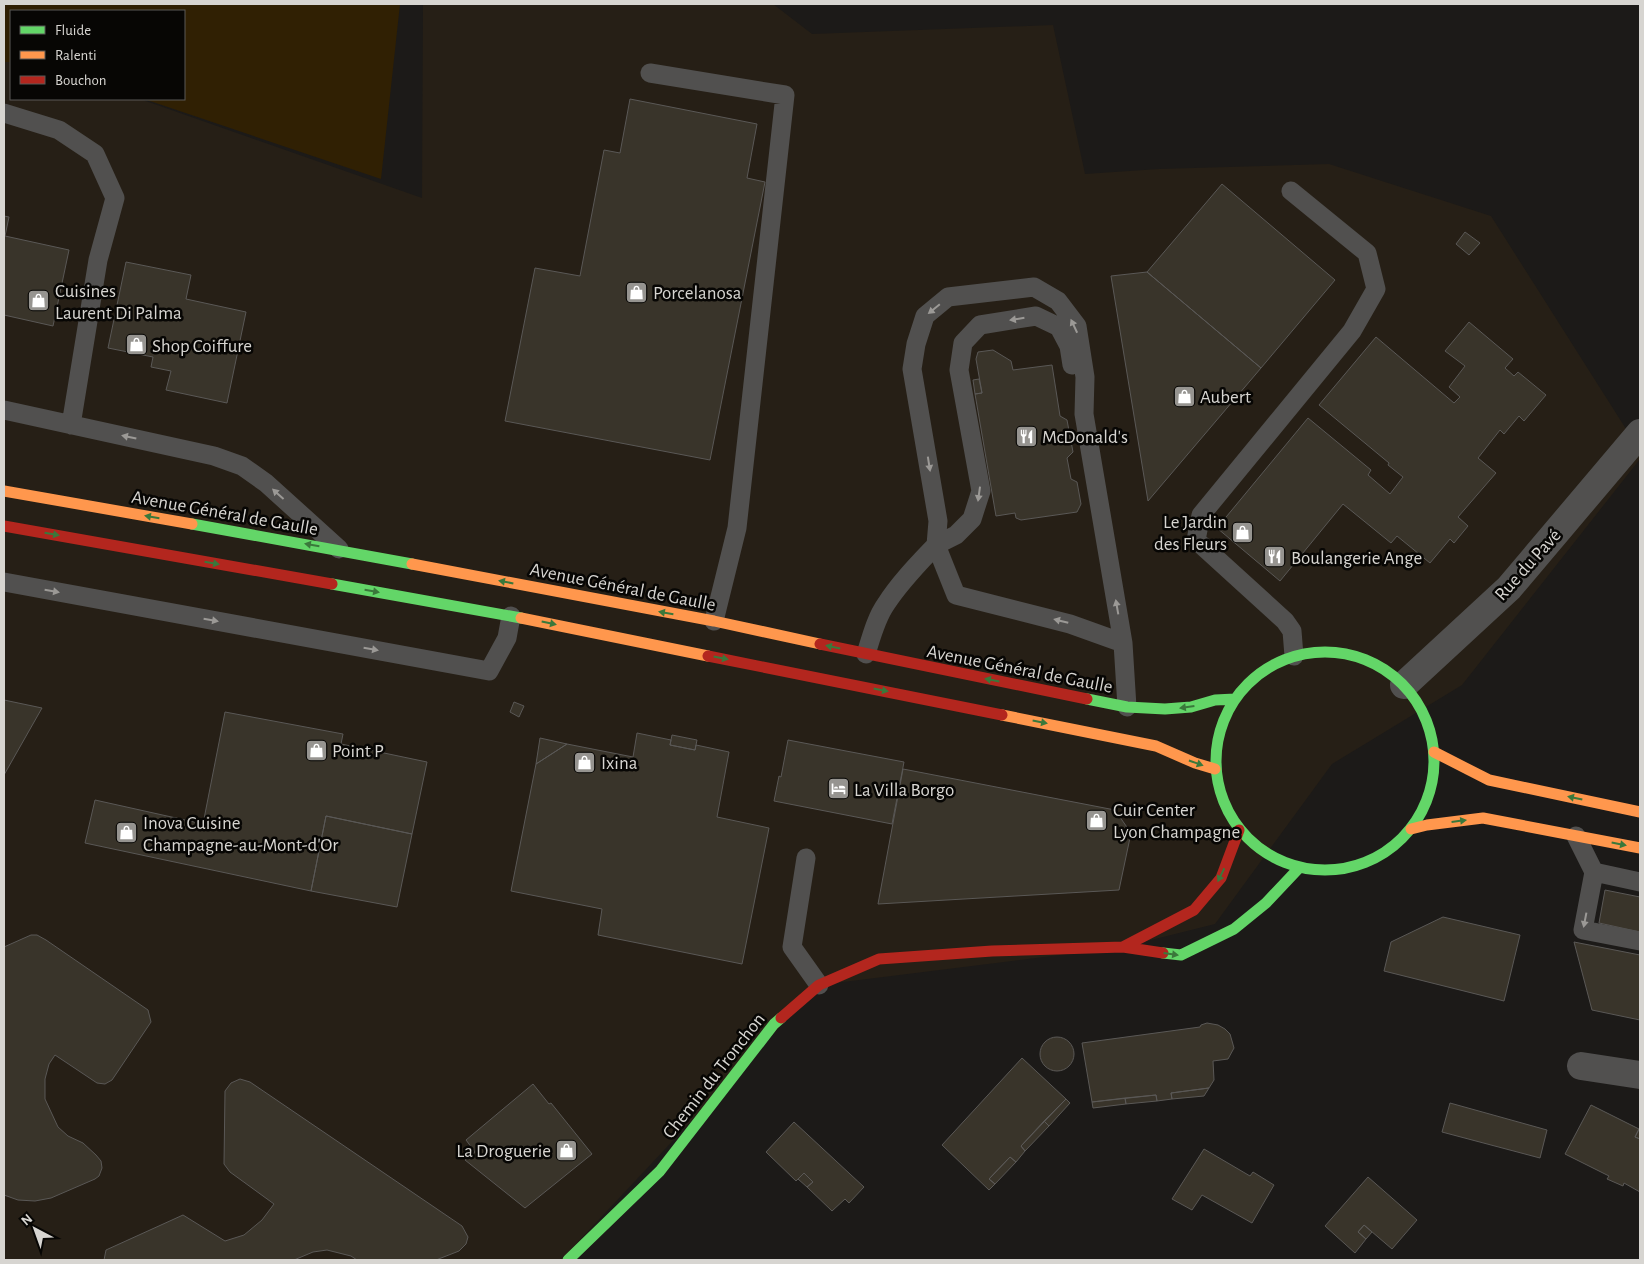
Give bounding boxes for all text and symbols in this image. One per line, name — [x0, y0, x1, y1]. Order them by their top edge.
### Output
legend — [10, 10, 185, 100]
text: Fluide — [55, 23, 91, 38]
text: Ralenti — [55, 48, 97, 63]
text: Bouchon — [55, 73, 106, 88]
shop icon: Porcelanosa — [625, 280, 649, 304]
place label: Cuisines Laurent Di Palma — [55, 282, 182, 323]
place label: Porcelanosa — [653, 284, 742, 303]
shop icon: Cuisines Laurent Di Palma — [27, 289, 51, 313]
one-way arrow — [928, 303, 941, 314]
one-way arrow — [1008, 315, 1024, 323]
one-way arrow — [1070, 319, 1078, 333]
shop icon: Shop Coiffure — [124, 333, 148, 357]
place label: Shop Coiffure — [152, 337, 252, 356]
shop icon: Aubert — [1172, 384, 1196, 408]
place label: Aubert — [1200, 388, 1251, 407]
restaurant icon: McDonald's — [1014, 424, 1038, 448]
place label: McDonald's — [1042, 428, 1128, 447]
one-way arrow — [122, 433, 137, 441]
one-way arrow — [925, 456, 933, 472]
one-way arrow — [975, 486, 983, 502]
street label: Avenue Général de Gaulle — [130, 488, 319, 539]
one-way arrow — [273, 488, 285, 500]
one-way arrow — [144, 512, 160, 520]
place label: Le Jardin des Fleurs — [1154, 513, 1227, 554]
shop icon: Le Jardin des Fleurs — [1231, 520, 1255, 544]
street label: Rue du Pavé — [1491, 526, 1565, 604]
one-way arrow — [44, 531, 60, 539]
one-way arrow — [304, 541, 320, 549]
restaurant icon: Boulangerie Ange — [1263, 545, 1287, 569]
place label: Boulangerie Ange — [1291, 549, 1422, 568]
one-way arrow — [204, 559, 220, 567]
street label: Avenue Général de Gaulle — [528, 560, 717, 615]
one-way arrow — [498, 577, 514, 585]
one-way arrow — [44, 587, 59, 595]
one-way arrow — [364, 588, 380, 596]
one-way arrow — [1113, 598, 1121, 614]
one-way arrow — [657, 608, 673, 616]
one-way arrow — [204, 617, 220, 625]
one-way arrow — [1053, 617, 1068, 625]
one-way arrow — [541, 620, 557, 628]
street label: Avenue Général de Gaulle — [925, 642, 1114, 697]
one-way arrow — [825, 643, 841, 651]
one-way arrow — [364, 646, 380, 654]
one-way arrow — [714, 655, 730, 663]
one-way arrow — [985, 676, 1000, 684]
one-way arrow — [873, 687, 889, 695]
one-way arrow — [1178, 703, 1194, 711]
one-way arrow — [1032, 719, 1048, 727]
shop icon: Point P — [304, 738, 328, 762]
place label: Point P — [332, 742, 384, 761]
shop icon: Ixina — [573, 750, 597, 774]
place label: Ixina — [601, 754, 638, 773]
one-way arrow — [1189, 760, 1204, 767]
hotel icon: La Villa Borgo — [826, 777, 850, 801]
place label: La Villa Borgo — [854, 781, 954, 800]
one-way arrow — [1568, 794, 1583, 802]
place label: Cuir Center Lyon Champagne — [1113, 801, 1240, 842]
shop icon: Cuir Center Lyon Champagne — [1085, 808, 1109, 832]
place label: Inova Cuisine Champagne-au-Mont-d'Or — [143, 814, 338, 855]
one-way arrow — [1451, 817, 1467, 825]
shop icon: Inova Cuisine Champagne-au-Mont-d'Or — [115, 821, 139, 845]
one-way arrow — [1611, 840, 1626, 848]
one-way arrow — [1216, 868, 1224, 882]
one-way arrow — [1580, 913, 1588, 929]
one-way arrow — [1164, 950, 1180, 958]
street label: Chemin du Tronchon — [660, 1010, 769, 1142]
shop icon: La Droguerie — [555, 1138, 579, 1162]
place label: La Droguerie — [456, 1142, 551, 1161]
north arrow — [10, 1204, 60, 1254]
text: N — [19, 1211, 35, 1228]

